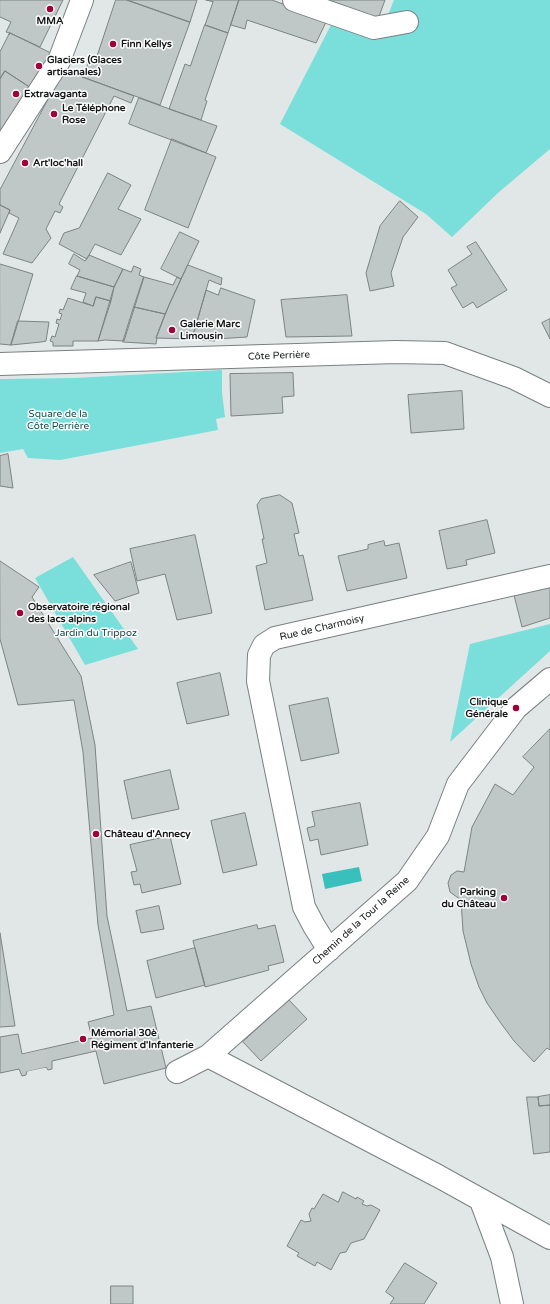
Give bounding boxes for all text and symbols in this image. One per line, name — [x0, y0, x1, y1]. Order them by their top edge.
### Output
marker: MMA — [45, 4, 55, 14]
place label: MMA — [37, 15, 63, 27]
place label: Finn Kellys — [121, 38, 172, 50]
marker: Finn Kellys — [108, 39, 118, 49]
place label: Glaciers (Glaces artisanales) — [47, 54, 122, 78]
marker: Glaciers (Glaces artisanales) — [34, 61, 44, 71]
place label: Extravaganta — [24, 88, 87, 100]
marker: Extravaganta — [11, 89, 21, 99]
place label: Le Téléphone Rose — [62, 102, 126, 126]
marker: Le Téléphone Rose — [49, 109, 59, 119]
place label: Art'loc'hall — [33, 157, 83, 169]
marker: Art'loc'hall — [20, 158, 30, 168]
place label: Galerie Marc Limousin — [180, 318, 240, 342]
marker: Galerie Marc Limousin — [167, 325, 177, 335]
street label: Côte Perrière — [248, 349, 310, 363]
park label: Square de la Côte Perrière — [27, 408, 89, 432]
place label: Observatoire régional des lacs alpins — [28, 601, 130, 624]
marker: Observatoire régional des lacs alpins — [15, 608, 25, 618]
street label: Rue de Charmoisy — [279, 612, 365, 644]
park label: Jardin du Trippoz — [55, 627, 137, 639]
place label: Clinique Générale — [465, 696, 508, 720]
marker: Clinique Générale — [511, 703, 521, 713]
place label: Château d'Annecy — [104, 828, 191, 840]
marker: Château d'Annecy — [91, 829, 101, 839]
street label: Chemin de la Tour la Reine — [310, 874, 412, 968]
place label: Parking du Château — [441, 886, 496, 910]
marker: Parking du Château — [499, 893, 509, 903]
place label: Mémorial 30è Régiment d'Infanterie — [91, 1027, 194, 1050]
marker: Mémorial 30è Régiment d'Infanterie — [78, 1034, 88, 1044]

